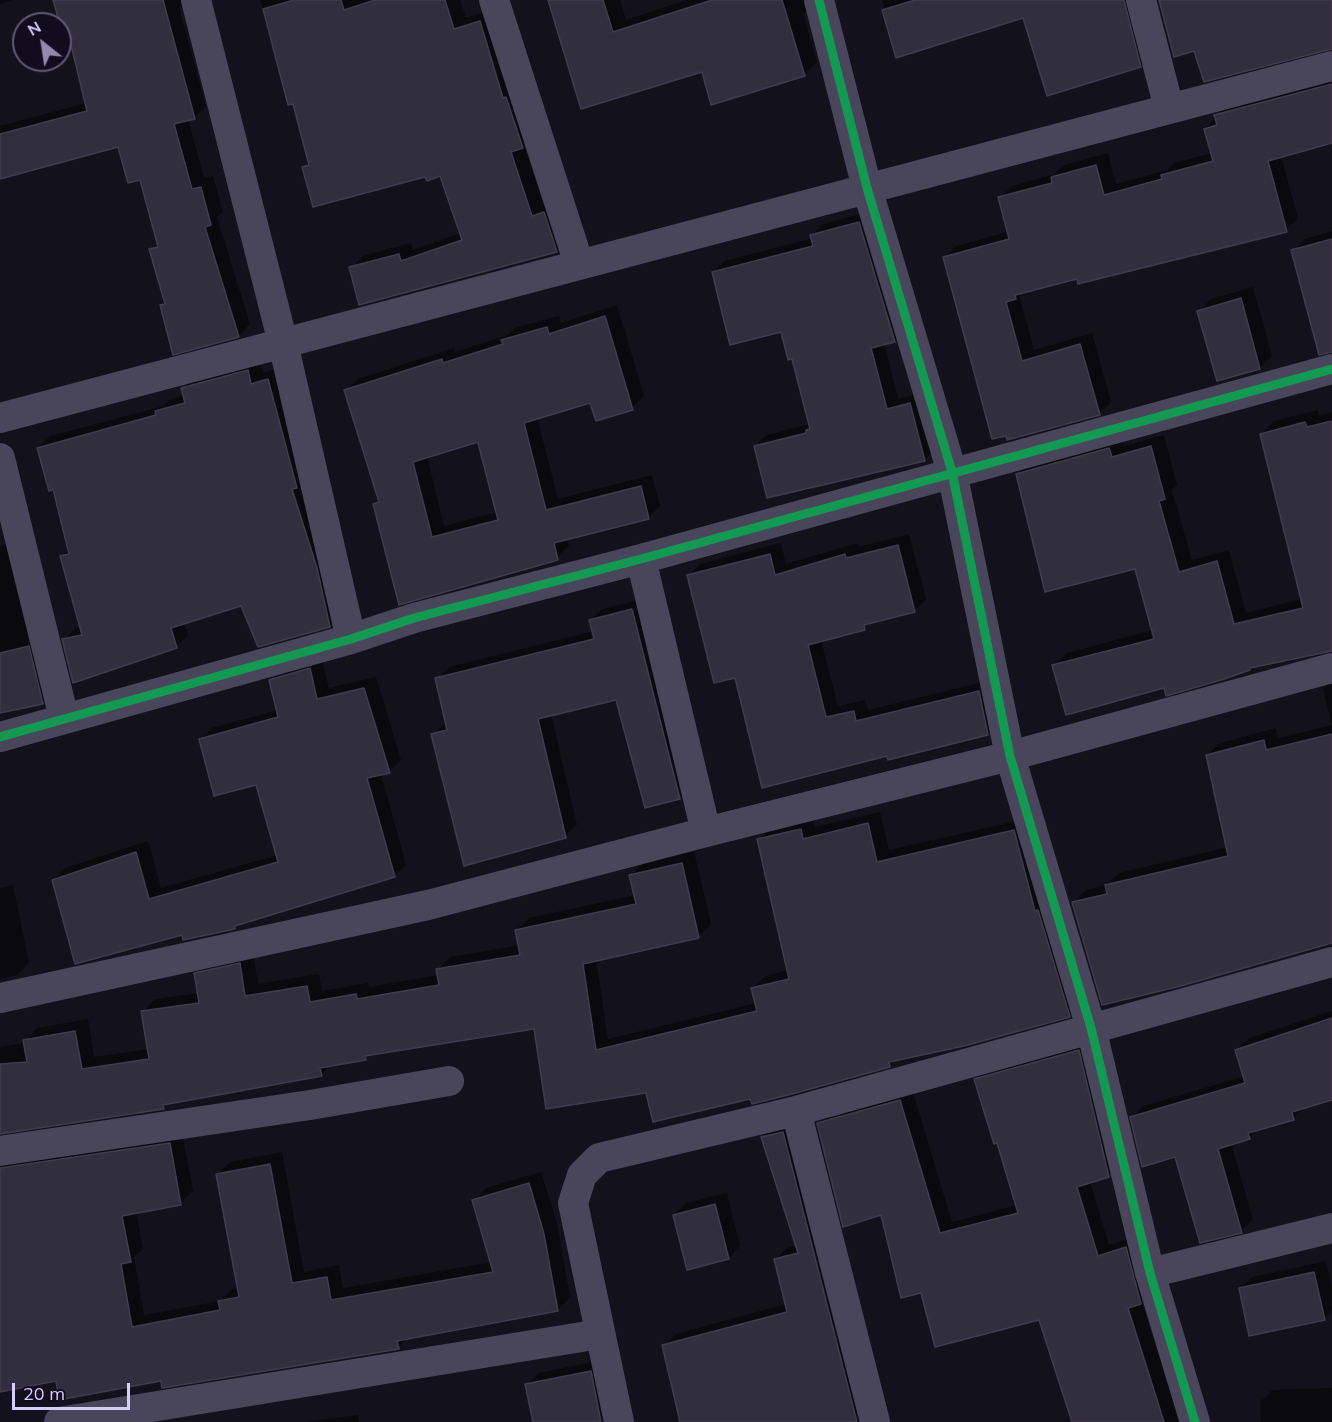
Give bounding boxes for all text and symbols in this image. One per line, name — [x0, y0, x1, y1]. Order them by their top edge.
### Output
north arrow — [12, 12, 72, 72]
text: N — [24, 16, 44, 40]
scale bar — [15, 1371, 134, 1409]
text: 20 m — [23, 1382, 65, 1405]

